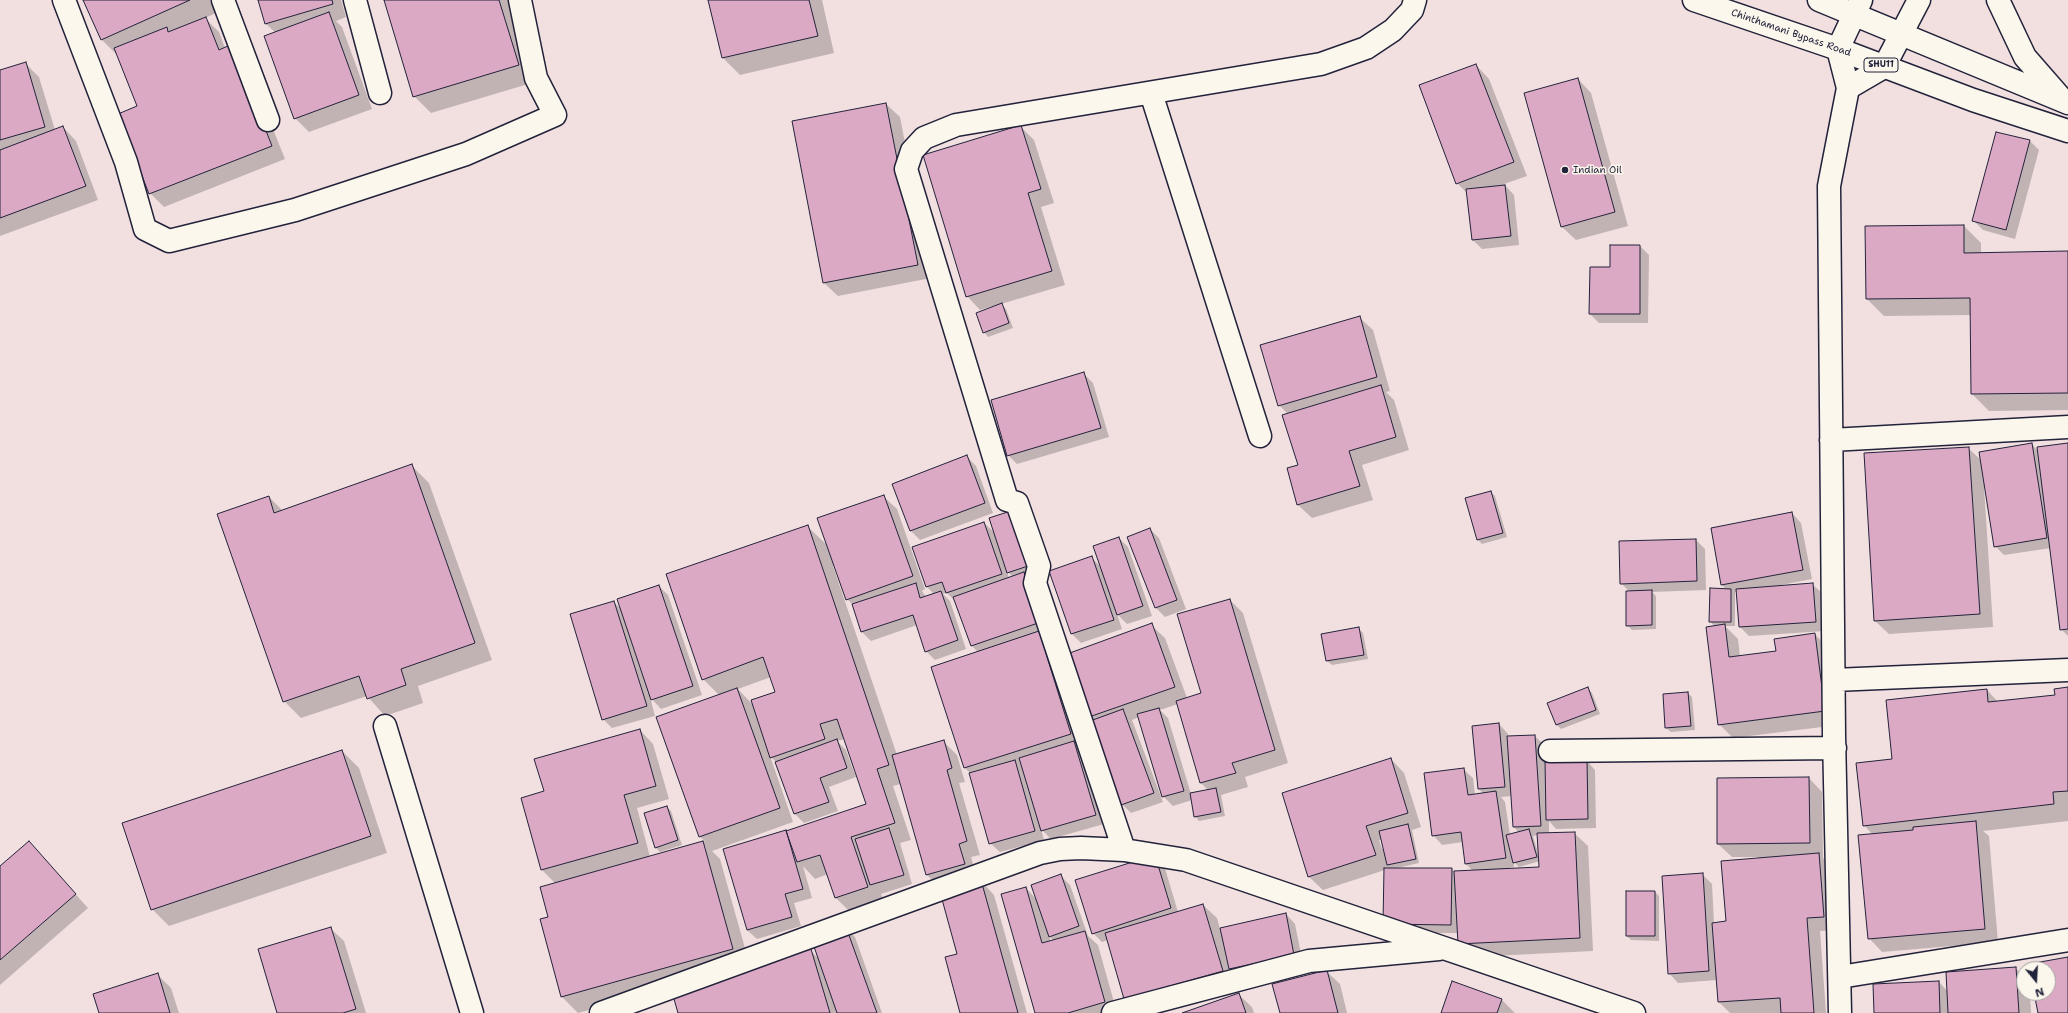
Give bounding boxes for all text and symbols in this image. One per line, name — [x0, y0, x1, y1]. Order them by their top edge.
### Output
street label: Chinthamani Bypass Road — [1729, 7, 1853, 59]
road number: SHU11 — [1864, 58, 1898, 72]
place label: Indian Oil — [1573, 164, 1622, 176]
marker: Indian Oil — [1560, 165, 1570, 175]
north arrow — [2016, 961, 2056, 1001]
text: N — [2033, 983, 2046, 1000]

